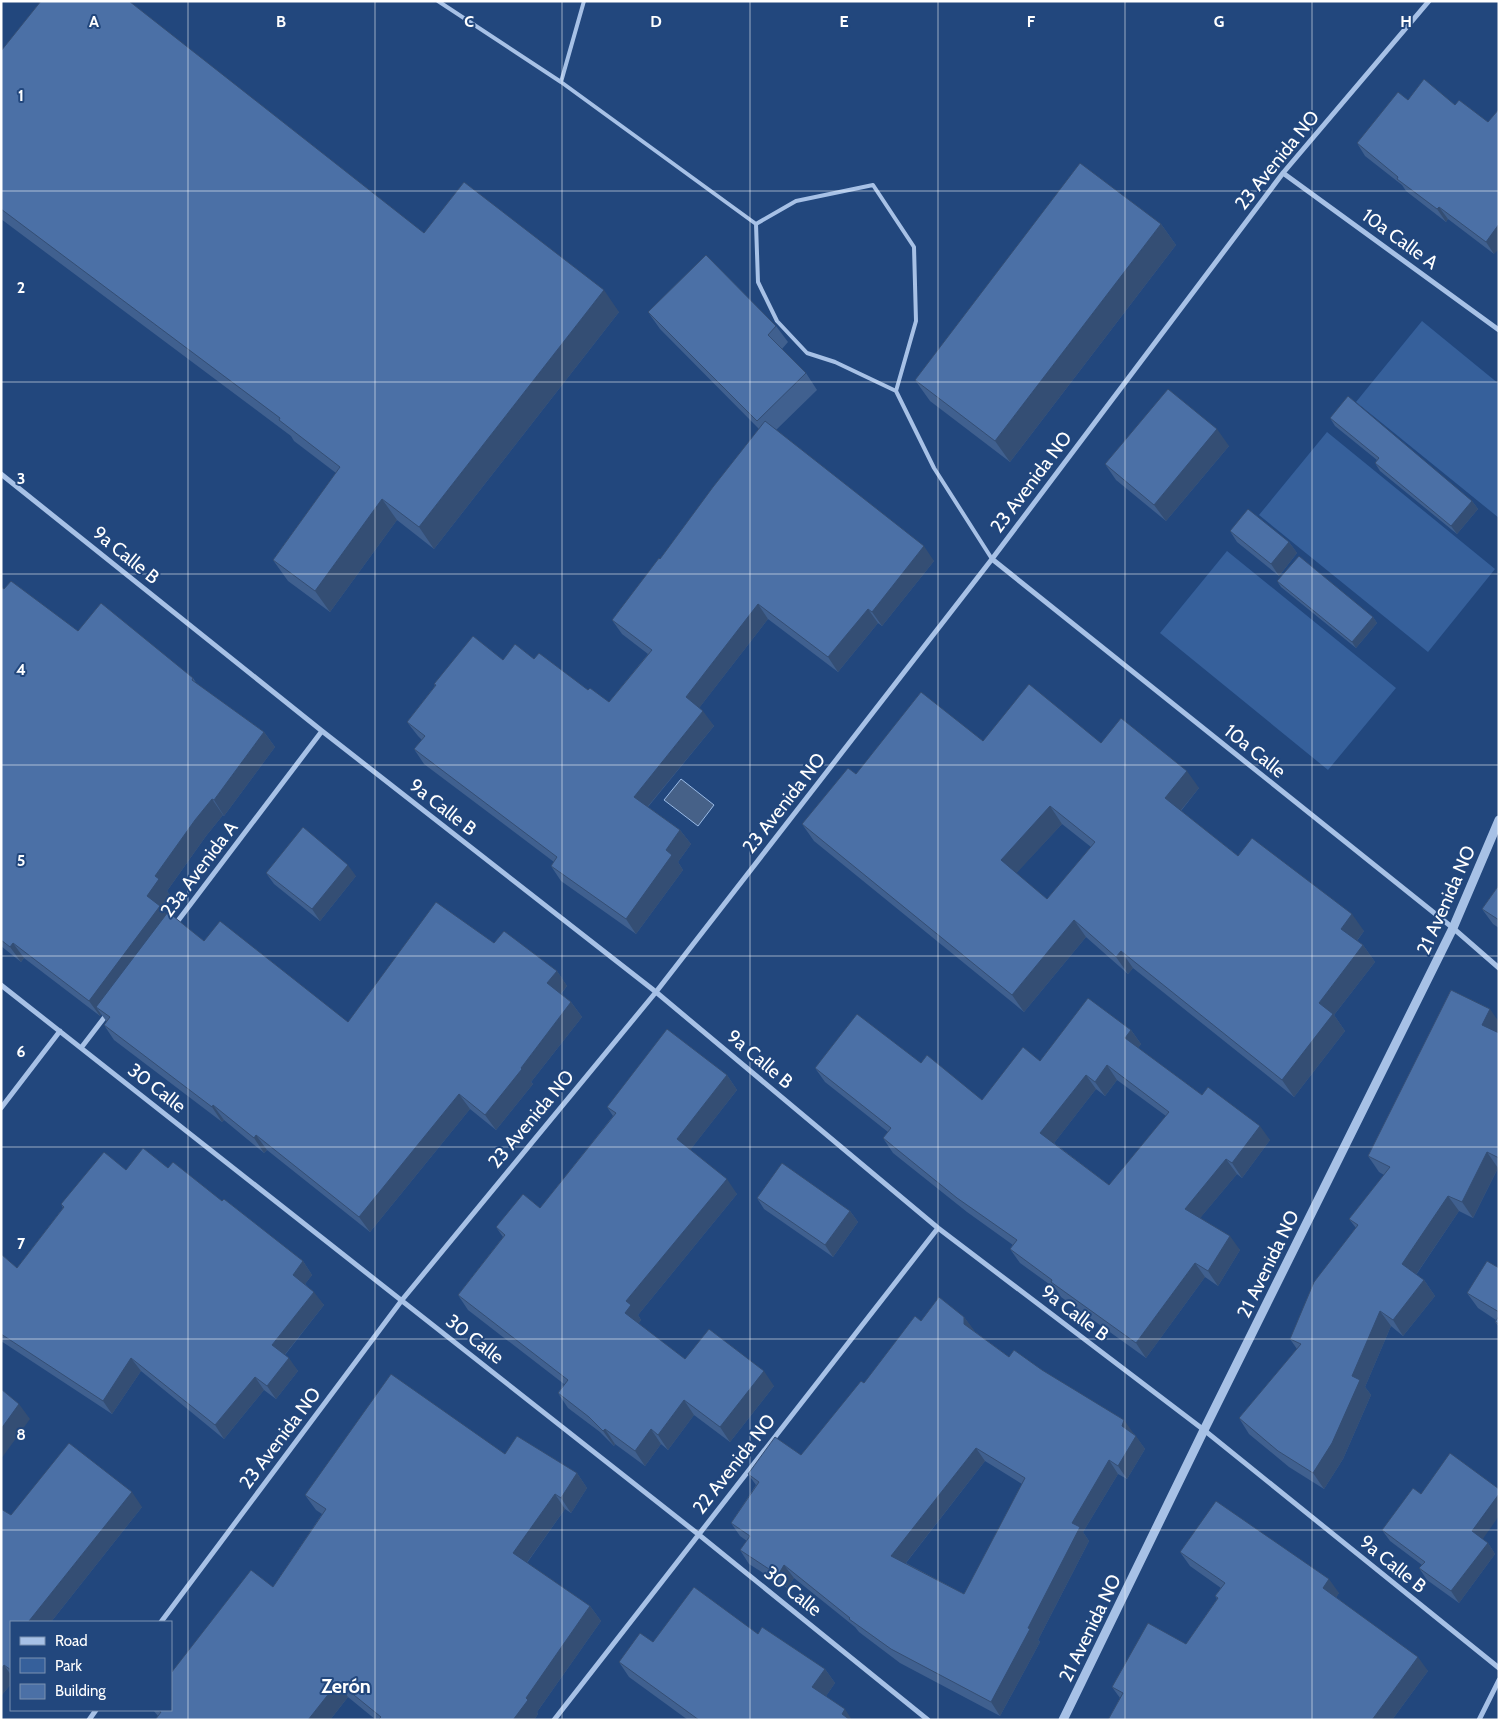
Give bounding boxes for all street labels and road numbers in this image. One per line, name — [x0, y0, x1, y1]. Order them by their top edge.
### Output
street label: 23 Avenida NO — [1230, 106, 1324, 214]
street label: 10a Calle A — [1358, 204, 1443, 274]
street label: 23 Avenida NO — [985, 427, 1077, 537]
street label: 9a Calle B — [88, 521, 164, 589]
street label: 10a Calle — [1220, 719, 1291, 783]
street label: 23 Avenida NO — [738, 748, 830, 858]
street label: 9a Calle B — [405, 774, 481, 840]
street label: 23a Avenida A — [156, 816, 243, 921]
street label: 21 Avenida NO — [1412, 842, 1480, 958]
street label: 9a Calle B — [722, 1025, 798, 1093]
street label: 30 Calle — [123, 1058, 191, 1118]
street label: 23 Avenida NO — [483, 1065, 579, 1173]
street label: 21 Avenida NO — [1232, 1206, 1304, 1322]
street label: 9a Calle B — [1036, 1280, 1114, 1346]
street label: 30 Calle — [441, 1309, 509, 1369]
street label: 23 Avenida NO — [234, 1383, 326, 1493]
street label: 22 Avenida NO — [688, 1409, 780, 1519]
street label: 9a Calle B — [1355, 1530, 1431, 1598]
street label: 30 Calle — [760, 1561, 827, 1621]
street label: 21 Avenida NO — [1054, 1570, 1126, 1686]

